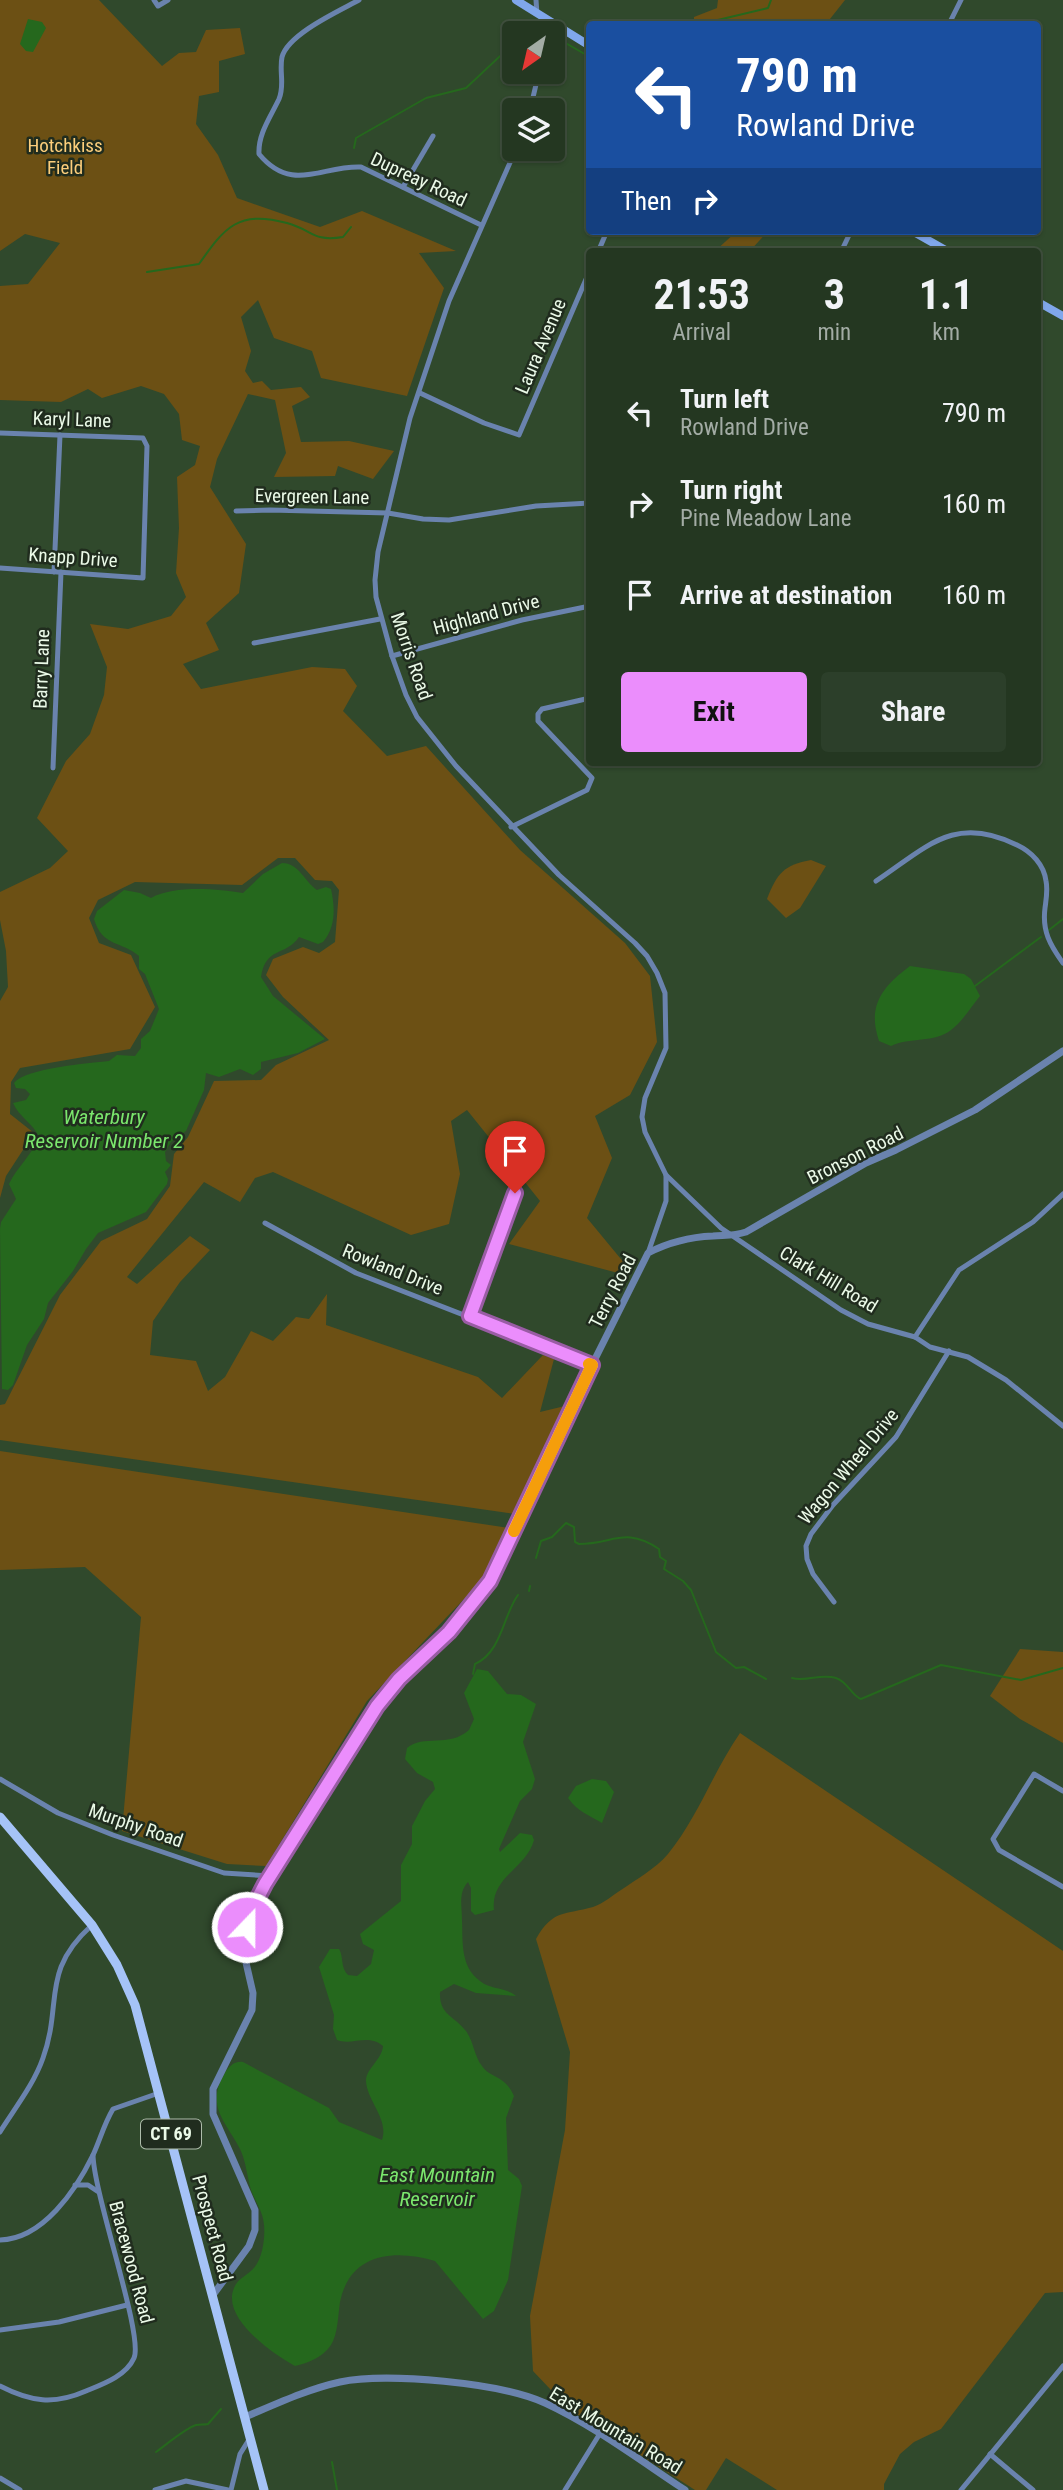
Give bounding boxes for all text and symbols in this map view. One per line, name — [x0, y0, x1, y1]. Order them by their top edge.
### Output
north arrow — [502, 21, 565, 84]
map controls — [502, 21, 565, 161]
text: 790 m — [736, 47, 858, 104]
icon: left — [621, 49, 712, 140]
button: layers — [502, 98, 565, 161]
text: Rowland Drive — [736, 106, 915, 144]
park label: Hotchkiss Field — [27, 134, 103, 179]
street label: Dupreay Road — [367, 147, 470, 212]
icon: right — [686, 182, 724, 220]
text: Then — [621, 186, 672, 216]
text: 21:53 — [654, 270, 750, 319]
text: 3 — [824, 270, 845, 319]
text: 1.1 — [919, 270, 973, 319]
street label: Laura Avenue — [510, 295, 571, 397]
text: Arrival — [672, 319, 731, 346]
text: min — [817, 319, 851, 346]
text: km — [932, 319, 960, 346]
text: Turn left — [680, 384, 769, 414]
icon: left — [621, 394, 659, 432]
text: 790 m — [942, 398, 1006, 428]
street label: Karyl Lane — [32, 407, 112, 432]
text: Rowland Drive — [680, 414, 809, 441]
text: Turn right — [680, 475, 782, 505]
street label: Evergreen Lane — [255, 484, 369, 509]
icon: right — [621, 485, 659, 523]
text: 160 m — [942, 489, 1006, 519]
text: Pine Meadow Lane — [680, 505, 851, 532]
street label: Knapp Drive — [28, 543, 118, 572]
icon: arrive — [621, 576, 659, 614]
text: Arrive at destination — [680, 580, 892, 610]
text: 160 m — [942, 580, 1006, 610]
street label: Highland Drive — [430, 589, 542, 640]
street label: Morris Road — [386, 609, 437, 703]
street label: Barry Lane — [29, 629, 54, 709]
button: Exit — [621, 672, 807, 752]
button: Share — [821, 672, 1006, 752]
water label: Waterbury Reservoir Number 2 — [25, 1105, 183, 1153]
pin — [485, 1121, 545, 1193]
street label: Bronson Road — [803, 1121, 907, 1189]
icon: arrive — [496, 1132, 534, 1170]
street label: Rowland Drive — [339, 1239, 447, 1300]
street label: Clark Hill Road — [776, 1241, 882, 1318]
street label: Terry Road — [584, 1250, 641, 1332]
street label: Wagon Wheel Drive — [793, 1404, 903, 1529]
street label: Murphy Road — [86, 1799, 186, 1852]
position arrow — [210, 1890, 284, 1964]
road number: CT 69 — [141, 2120, 201, 2148]
water label: East Mountain Reservoir — [379, 2163, 495, 2211]
street label: Prospect Road — [187, 2172, 238, 2284]
street label: Bracewood Road — [104, 2198, 159, 2326]
street label: East Mountain Road — [545, 2382, 686, 2479]

